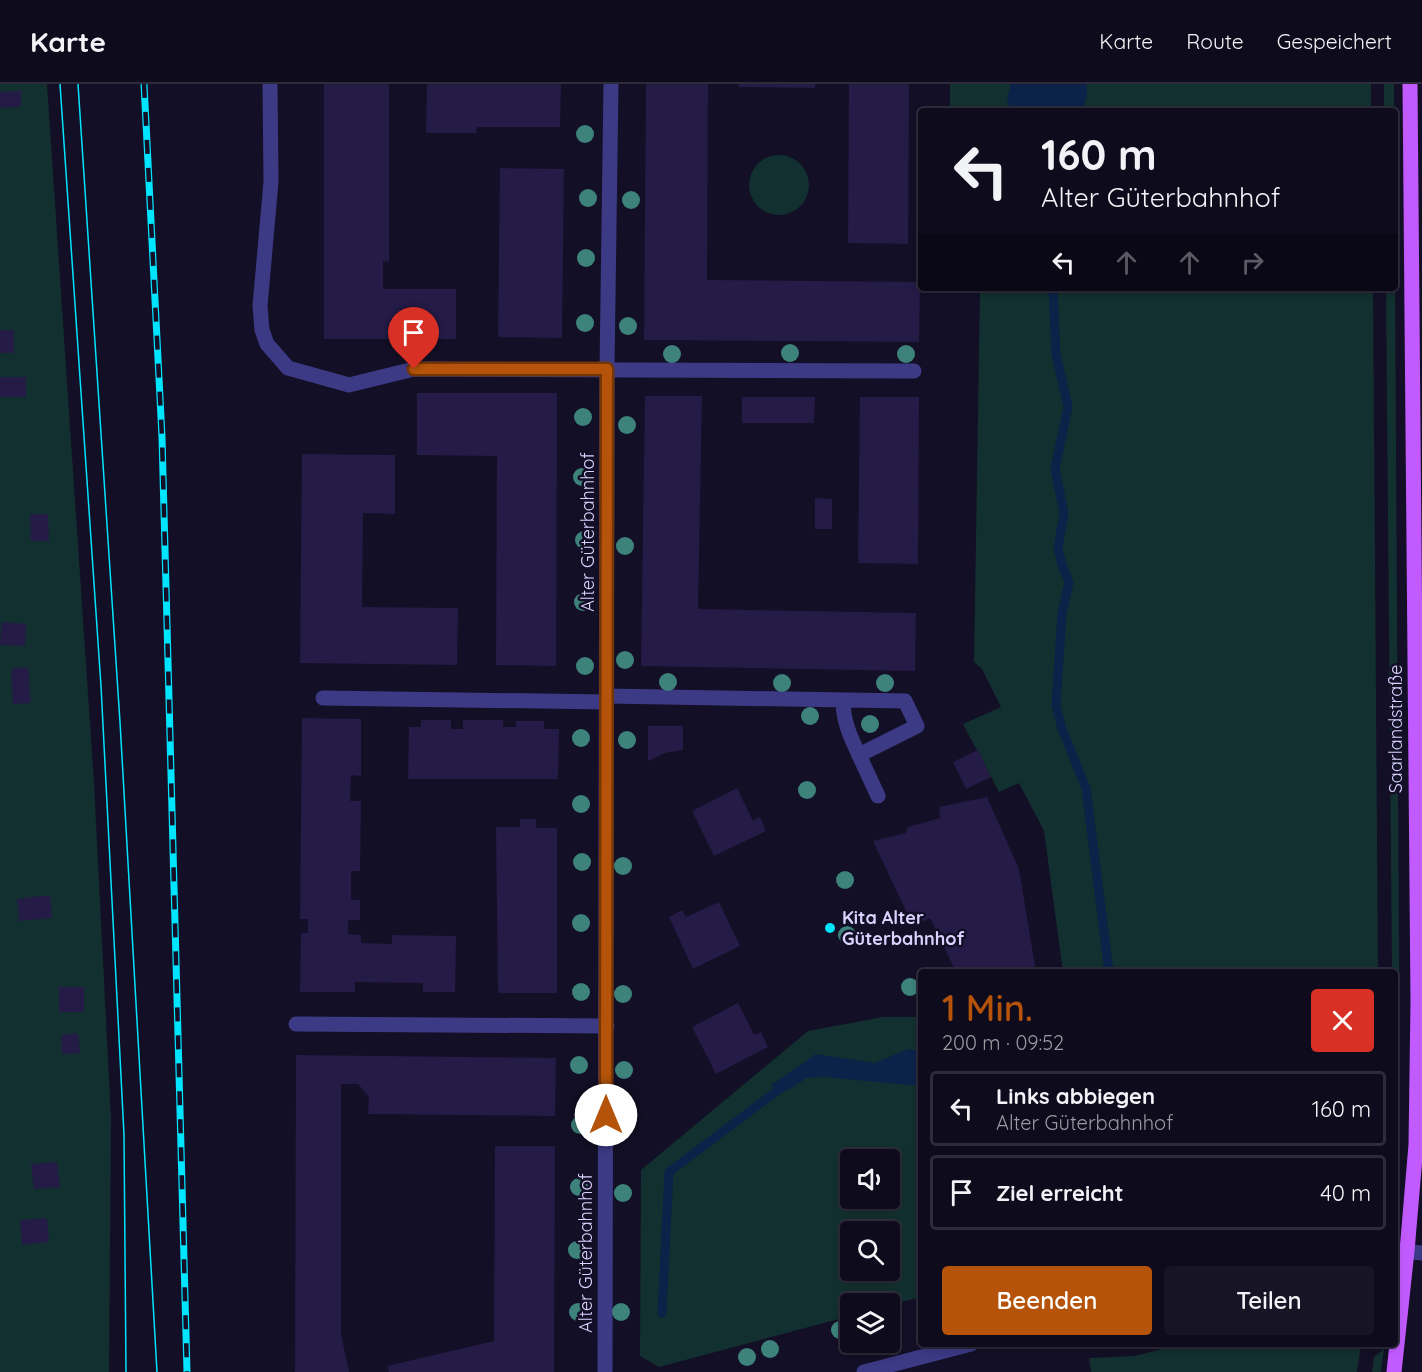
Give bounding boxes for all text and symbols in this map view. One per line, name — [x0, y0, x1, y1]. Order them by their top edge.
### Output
text: Karte — [30, 24, 106, 59]
text: Karte — [1099, 28, 1153, 54]
text: Route — [1186, 28, 1244, 54]
text: Gespeichert — [1277, 28, 1392, 54]
text: 160 m — [1041, 128, 1157, 181]
icon: left — [942, 132, 1020, 210]
text: Alter Güterbahnhof — [1041, 180, 1280, 214]
icon: left — [1047, 246, 1080, 279]
icon: ahead — [1110, 246, 1143, 279]
icon: ahead — [1173, 246, 1206, 279]
icon: right — [1236, 246, 1269, 279]
pin — [388, 307, 439, 369]
icon: arrive — [397, 316, 430, 349]
street label: Alter Güterbahnhof — [576, 452, 599, 612]
street label: Saarlandstraße — [1384, 665, 1407, 793]
place label: Kita Alter Güterbahnhof — [842, 906, 964, 950]
marker: Kita Alter Güterbahnhof — [823, 921, 837, 935]
text: 1 Min. — [942, 985, 1033, 1030]
button: close — [1311, 989, 1374, 1052]
text: 200 m · 09:52 — [942, 1030, 1064, 1055]
text: Links abbiegen — [996, 1082, 1155, 1110]
position arrow — [574, 1083, 638, 1147]
icon: left — [945, 1092, 978, 1125]
text: 160 m — [1312, 1095, 1371, 1123]
text: Alter Güterbahnhof — [996, 1110, 1173, 1135]
map controls — [840, 1149, 900, 1353]
button: sound — [840, 1149, 900, 1209]
street label: Alter Güterbahnhof — [574, 1173, 597, 1333]
icon: arrive — [945, 1176, 978, 1209]
text: Ziel erreicht — [996, 1179, 1124, 1207]
text: 40 m — [1320, 1179, 1371, 1207]
button: search — [840, 1221, 900, 1281]
button: Beenden — [942, 1266, 1152, 1335]
button: Teilen — [1164, 1266, 1374, 1335]
button: layers — [840, 1293, 900, 1353]

